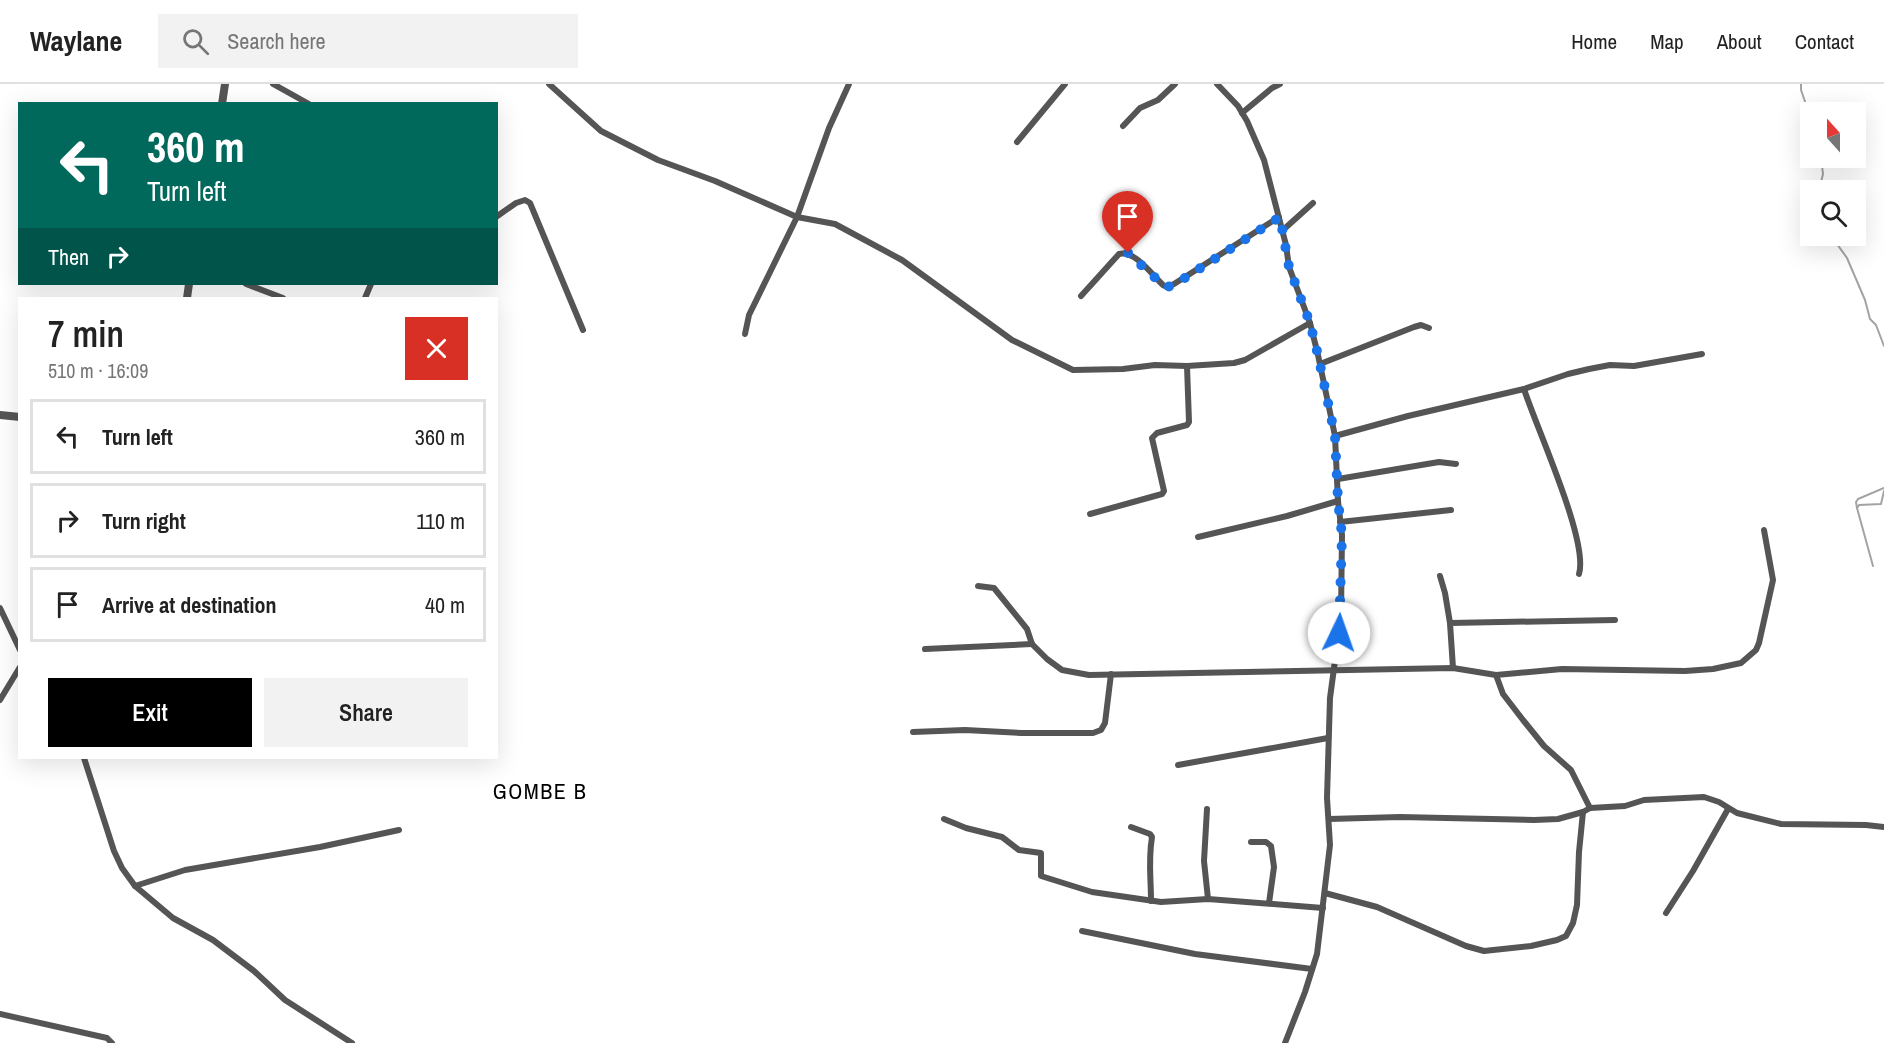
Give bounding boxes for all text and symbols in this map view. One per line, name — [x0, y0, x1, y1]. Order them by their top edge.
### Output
search box — [158, 14, 578, 68]
text: Waylane — [30, 22, 122, 60]
icon: search — [179, 25, 212, 58]
text: Search here — [227, 26, 326, 56]
text: Home — [1571, 27, 1617, 56]
text: Map — [1650, 27, 1684, 56]
text: About — [1717, 27, 1762, 56]
text: Contact — [1795, 27, 1854, 56]
north arrow — [1800, 102, 1866, 168]
map controls — [1800, 102, 1866, 246]
text: 360 m — [147, 119, 245, 175]
icon: left — [48, 126, 126, 204]
text: Turn left — [147, 173, 226, 209]
button: search — [1800, 180, 1866, 246]
pin — [1102, 191, 1153, 253]
icon: arrive — [1111, 200, 1144, 233]
icon: right — [101, 240, 134, 273]
text: Then — [48, 242, 89, 272]
text: 7 min — [48, 310, 124, 358]
button: close — [405, 317, 468, 380]
text: 510 m · 16:09 — [48, 357, 148, 384]
icon: left — [51, 420, 84, 453]
text: Turn left — [102, 422, 173, 452]
text: 360 m — [415, 422, 465, 452]
icon: right — [51, 504, 84, 537]
text: Turn right — [102, 506, 186, 536]
text: 110 m — [416, 506, 465, 536]
icon: arrive — [51, 588, 84, 621]
text: Arrive at destination — [102, 590, 276, 620]
text: 40 m — [425, 590, 465, 620]
position arrow — [1307, 601, 1371, 665]
button: Exit — [48, 678, 252, 747]
button: Share — [264, 678, 468, 747]
district label: GOMBE B — [493, 776, 587, 806]

